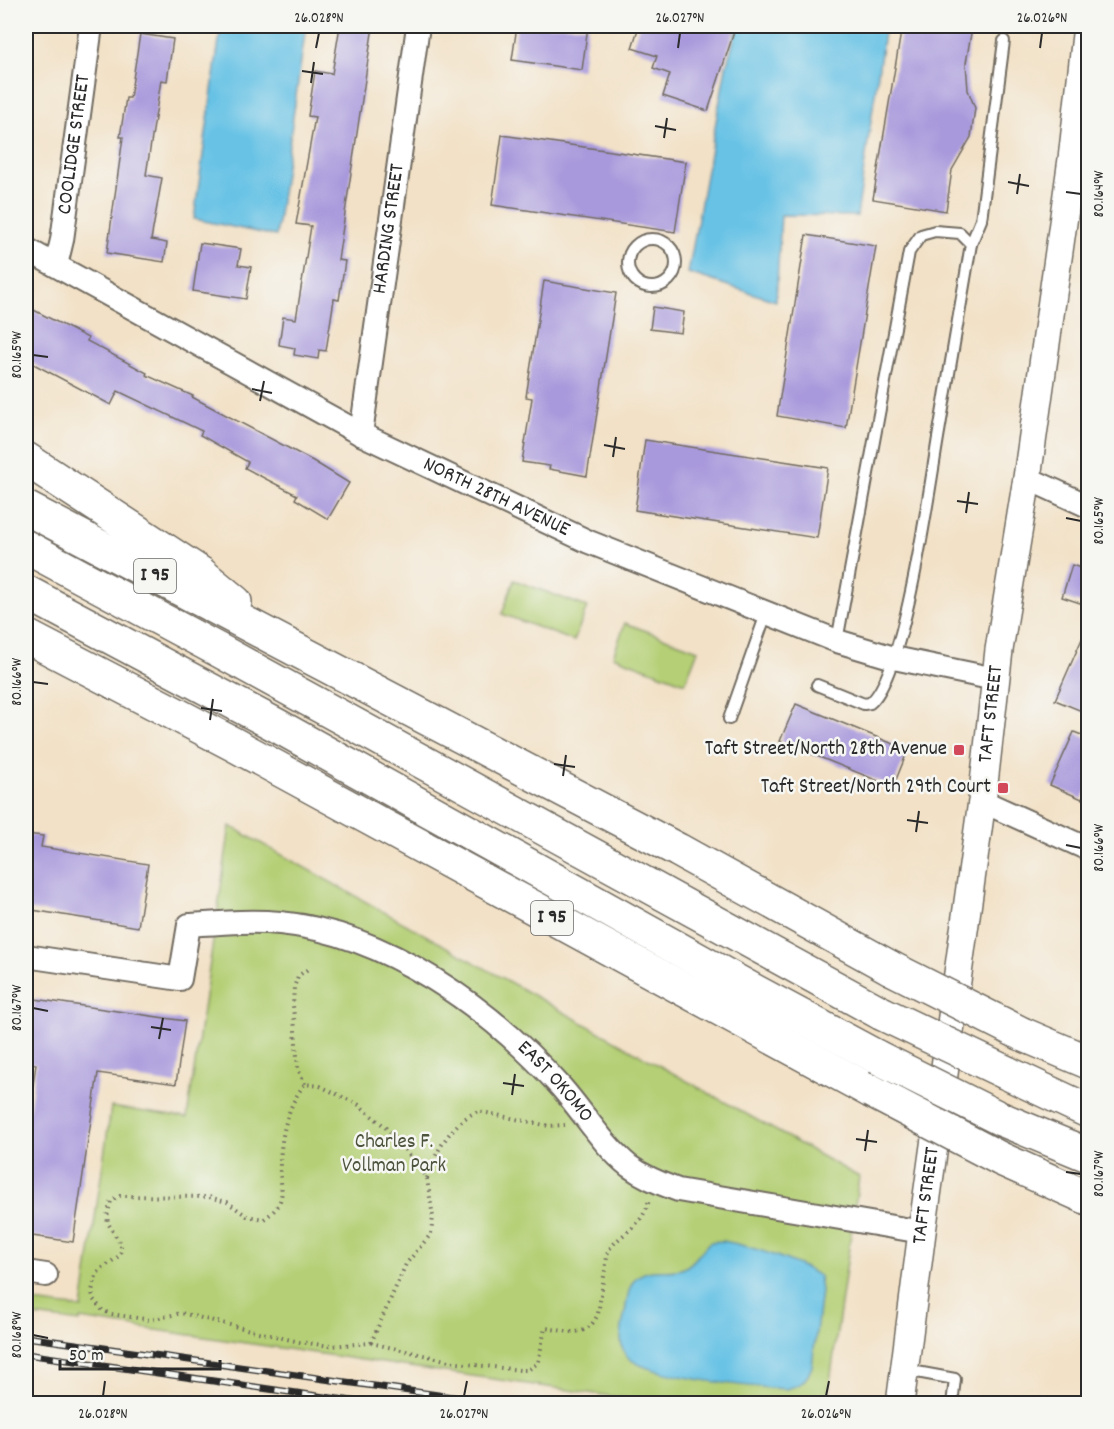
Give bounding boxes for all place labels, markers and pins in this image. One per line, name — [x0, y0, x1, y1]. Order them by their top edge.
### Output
place label: Taft Street/North 28th Avenue — [705, 735, 947, 765]
marker: Taft Street/North 28th Avenue — [952, 743, 966, 757]
place label: Taft Street/North 29th Court — [761, 773, 991, 803]
marker: Taft Street/North 29th Court — [996, 781, 1010, 795]

